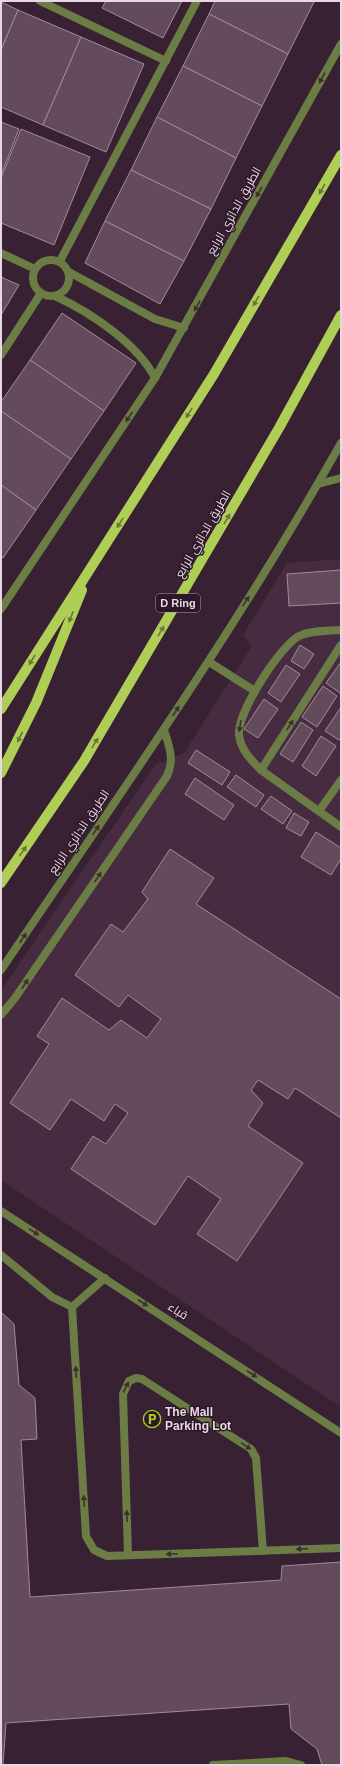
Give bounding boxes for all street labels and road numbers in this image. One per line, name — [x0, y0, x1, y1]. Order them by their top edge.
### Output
street label: الطريق الدائري الرابع — [204, 165, 267, 259]
street label: الطريق الدائري الرابع — [172, 488, 236, 582]
road number: D Ring — [156, 594, 200, 612]
street label: الطريق الدائري الرابع — [46, 787, 115, 878]
street label: قباء — [165, 1299, 191, 1323]

